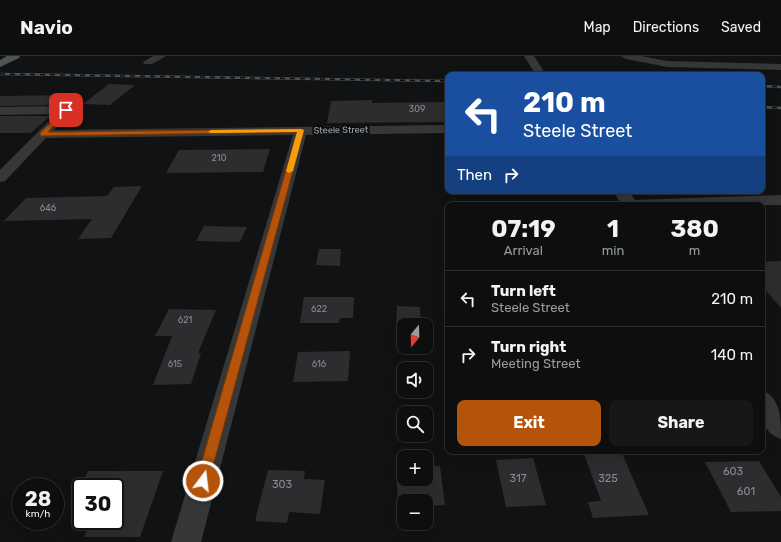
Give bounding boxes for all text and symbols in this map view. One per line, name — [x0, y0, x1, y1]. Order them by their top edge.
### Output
text: Navio — [20, 16, 73, 39]
text: Map — [584, 19, 611, 36]
text: Directions — [633, 19, 699, 36]
text: Saved — [721, 19, 761, 36]
text: 210 m — [523, 86, 606, 119]
icon: left — [457, 88, 509, 140]
pin — [49, 93, 83, 127]
icon: arrive — [55, 99, 77, 121]
house number: 309 — [409, 104, 425, 114]
text: Steele Street — [523, 120, 632, 142]
street label: Steele Street — [314, 125, 369, 135]
house number: 210 — [212, 153, 227, 163]
icon: right — [500, 164, 522, 186]
text: Then — [457, 166, 492, 184]
house number: 646 — [40, 203, 57, 213]
text: 07:19 — [491, 215, 556, 243]
text: 1 — [607, 215, 619, 243]
text: 380 — [670, 215, 719, 243]
text: Arrival — [504, 243, 543, 258]
text: min — [602, 243, 624, 258]
text: m — [689, 243, 700, 258]
text: Turn left — [491, 282, 556, 300]
icon: left — [457, 288, 479, 310]
text: 210 m — [711, 290, 753, 308]
text: Steele Street — [491, 300, 570, 315]
house number: 622 — [311, 304, 327, 314]
house number: 621 — [178, 315, 192, 325]
north arrow — [397, 318, 433, 354]
map controls — [397, 318, 433, 530]
text: Turn right — [491, 338, 566, 356]
icon: right — [457, 344, 479, 366]
text: 140 m — [711, 346, 753, 364]
text: Meeting Street — [491, 356, 580, 371]
house number: 615 — [168, 359, 182, 369]
house number: 616 — [312, 359, 327, 369]
button: sound — [397, 362, 433, 398]
button: Exit — [457, 400, 601, 446]
button: Share — [609, 400, 753, 446]
button: search — [397, 406, 433, 442]
button: + — [397, 450, 433, 486]
position arrow — [182, 460, 224, 502]
house number: 603 — [723, 465, 744, 478]
house number: 317 — [510, 472, 527, 485]
house number: 325 — [598, 472, 618, 485]
speed limit sign: 30 — [72, 478, 124, 530]
house number: 303 — [272, 478, 292, 491]
house number: 601 — [737, 485, 755, 498]
text: 28 — [25, 487, 51, 511]
button: − — [397, 494, 433, 530]
text: km/h — [26, 508, 50, 520]

